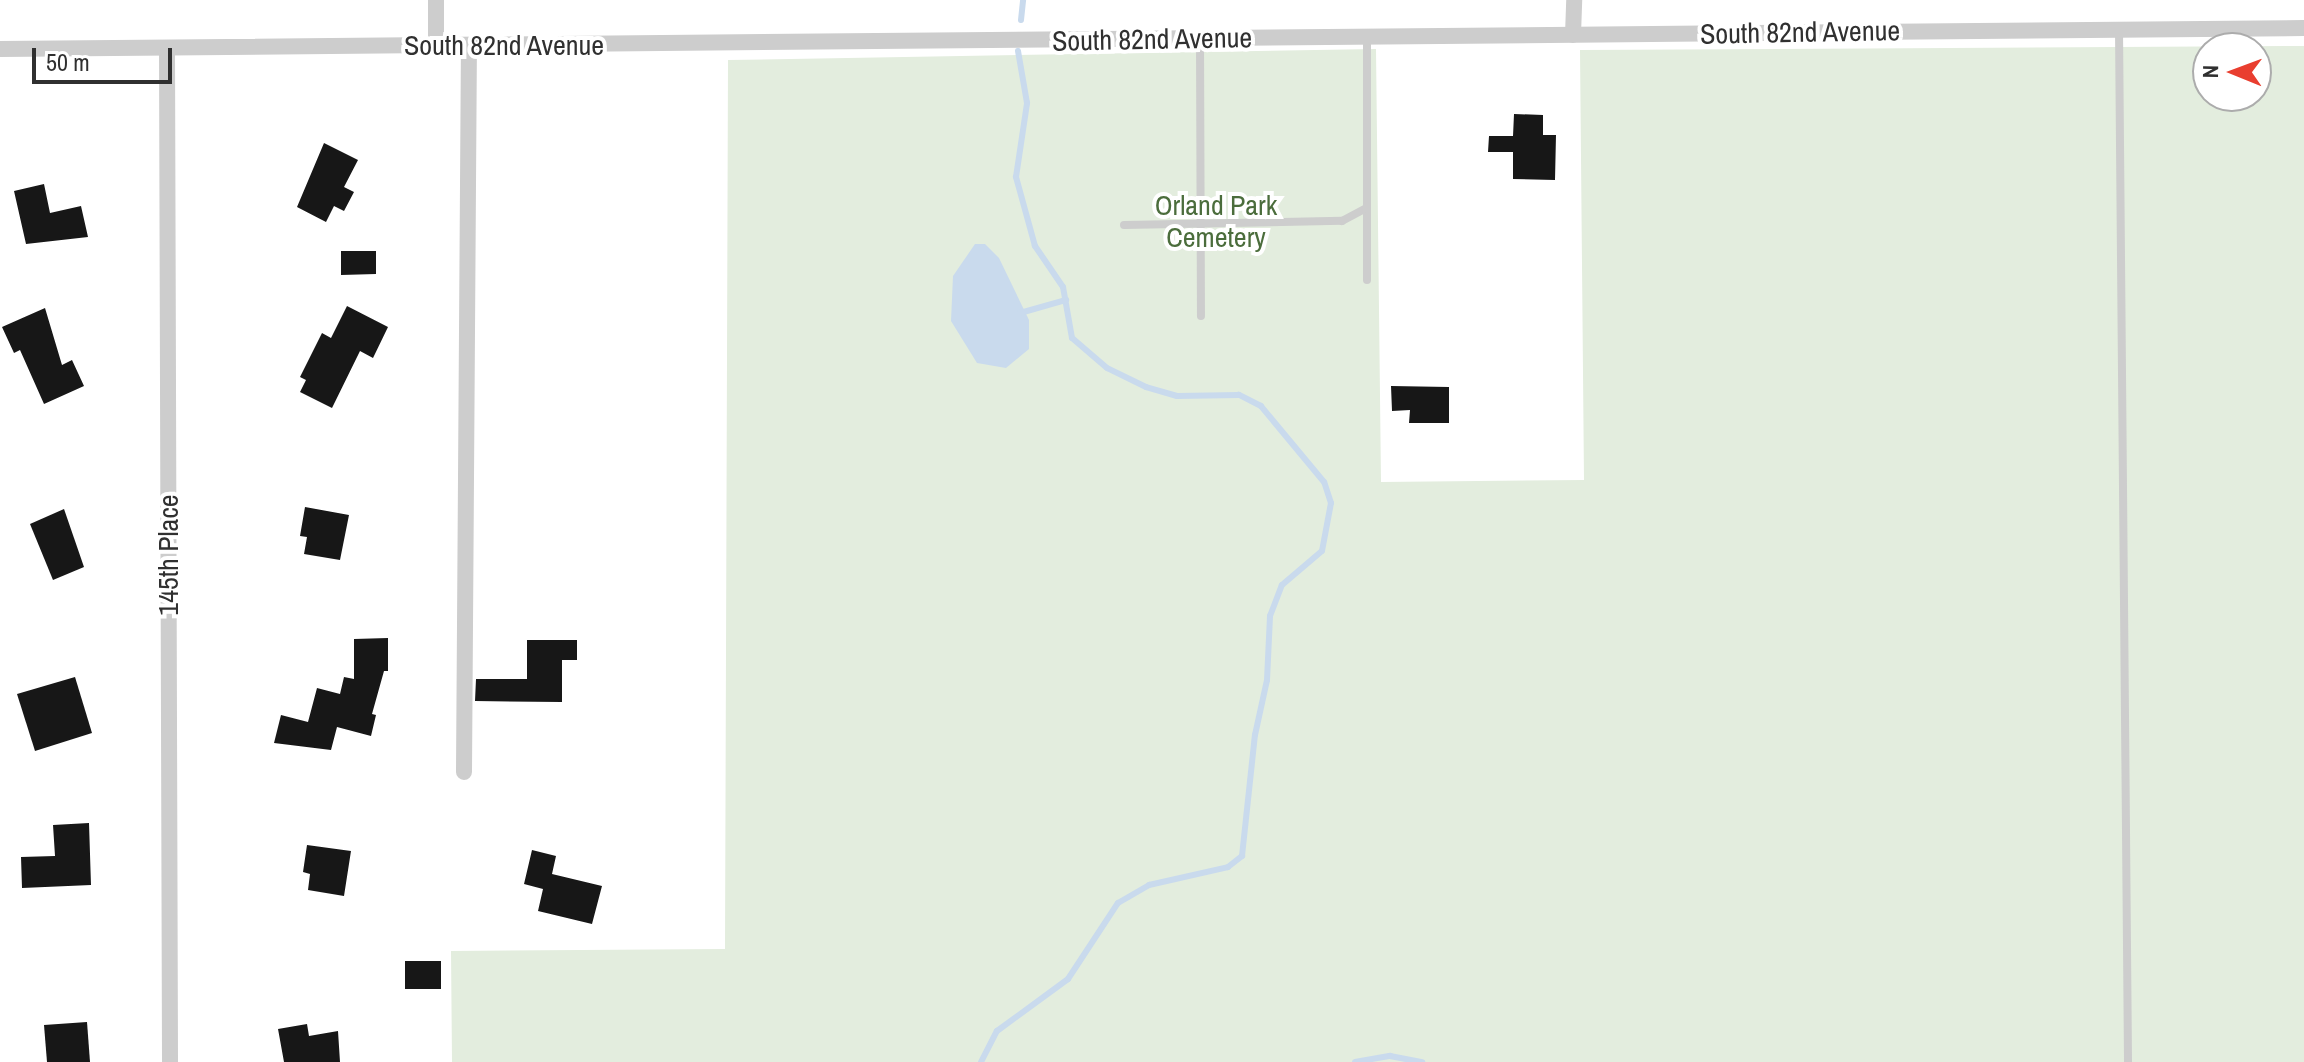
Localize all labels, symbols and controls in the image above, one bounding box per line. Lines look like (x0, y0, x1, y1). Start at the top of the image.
street label: South 82nd Avenue (1699, 13, 1901, 51)
street label: South 82nd Avenue (1051, 20, 1253, 58)
street label: South 82nd Avenue (403, 28, 605, 62)
scale bar (36, 32, 176, 82)
north arrow (2192, 32, 2272, 112)
text: 50 m (46, 46, 90, 78)
text: N (2195, 65, 2225, 78)
park label: Orland Park Cemetery (1155, 188, 1277, 254)
street label: 145th Place (151, 494, 185, 616)

